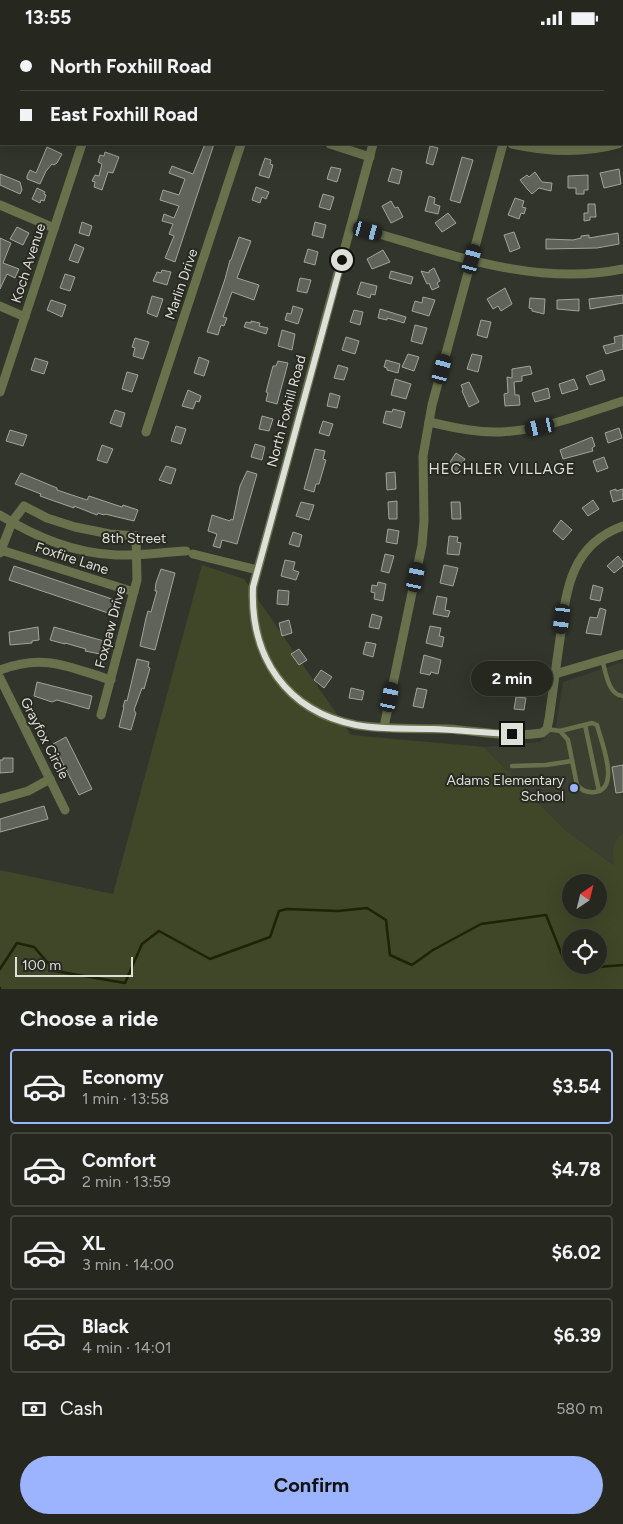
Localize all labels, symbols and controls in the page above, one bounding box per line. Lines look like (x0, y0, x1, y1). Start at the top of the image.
text: 13:55 (25, 6, 71, 29)
text: North Foxhill Road (50, 55, 212, 78)
text: East Foxhill Road (50, 103, 198, 126)
car (351, 220, 384, 242)
street label: Koch Avenue (8, 221, 49, 305)
car (460, 243, 483, 275)
street label: Marlin Drive (161, 246, 202, 322)
route start (331, 249, 353, 271)
street label: North Foxhill Road (263, 353, 310, 469)
car (430, 353, 453, 385)
car (523, 416, 556, 438)
district label: HECHLER VILLAGE (428, 460, 576, 478)
street label: 8th Street (102, 530, 166, 547)
street label: Foxfire Lane (33, 539, 111, 578)
car (405, 561, 426, 593)
street label: Foxpaw Drive (91, 584, 130, 670)
car (552, 603, 571, 635)
callout: 2 min (471, 661, 553, 697)
text: 2 min (492, 669, 532, 688)
car (379, 681, 400, 713)
street label: Grayfox Circle (17, 695, 73, 782)
route end (501, 723, 523, 745)
place label: Adams Elementary School (447, 772, 565, 805)
marker: Adams Elementary School (568, 782, 580, 794)
north arrow (562, 874, 608, 919)
map controls (562, 874, 607, 974)
button: locate (562, 929, 607, 974)
scale bar (15, 954, 132, 977)
text: 100 m (22, 957, 61, 974)
text: Choose a ride (20, 1005, 158, 1032)
icon: car (22, 1064, 67, 1109)
text: Economy (82, 1066, 164, 1089)
text: $3.54 (552, 1075, 601, 1098)
text: 1 min · 13:58 (82, 1089, 169, 1108)
icon: car (22, 1147, 67, 1192)
text: Comfort (82, 1149, 157, 1172)
text: $4.78 (552, 1158, 601, 1181)
text: 2 min · 13:59 (82, 1172, 171, 1191)
icon: car (22, 1230, 67, 1275)
text: XL (82, 1232, 105, 1255)
text: $6.02 (551, 1241, 601, 1264)
text: 3 min · 14:00 (82, 1255, 174, 1274)
icon: car (22, 1313, 67, 1358)
text: Black (82, 1315, 129, 1338)
text: $6.39 (553, 1324, 601, 1347)
text: 4 min · 14:01 (82, 1338, 172, 1357)
icon: cash (20, 1395, 48, 1423)
text: Cash (60, 1397, 103, 1420)
text: 580 m (556, 1399, 603, 1418)
button: Confirm (20, 1456, 603, 1514)

